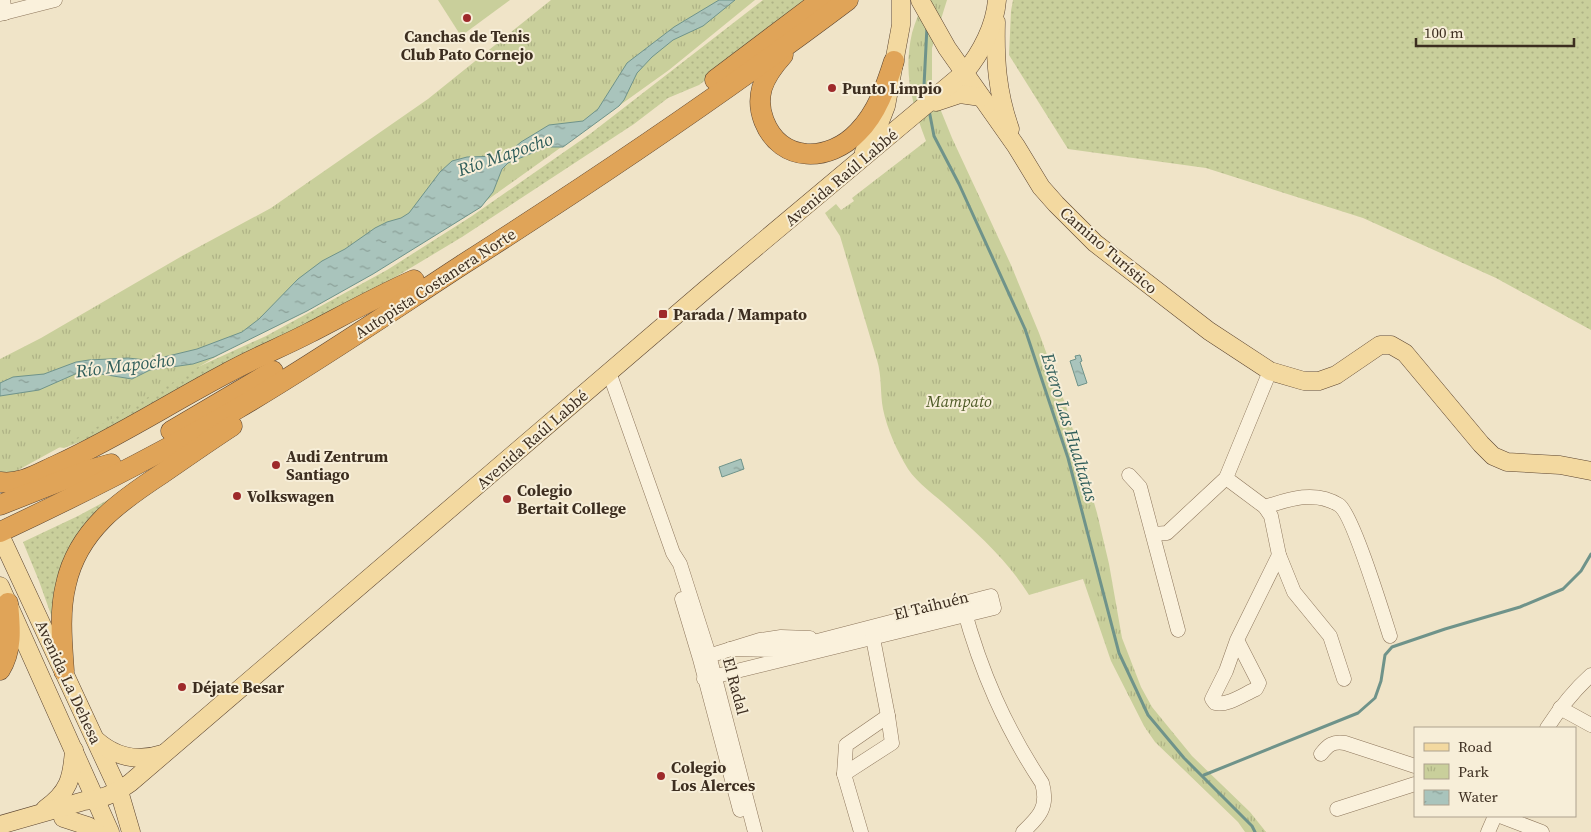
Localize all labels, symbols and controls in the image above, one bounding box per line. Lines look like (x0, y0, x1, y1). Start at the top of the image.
marker: Canchas de Tenis Club Pato Cornejo (461, 12, 473, 24)
scale bar (1416, 15, 1574, 47)
text: 100 m (1424, 22, 1464, 43)
place label: Canchas de Tenis Club Pato Cornejo (401, 25, 533, 65)
place label: Punto Limpio (842, 77, 942, 99)
marker: Punto Limpio (826, 82, 838, 94)
street label: Avenida Raúl Labbé (780, 123, 902, 231)
water label: Río Mapocho (453, 126, 556, 182)
street label: Camino Turístico (1055, 201, 1163, 299)
street label: Autopista Costanera Norte (350, 223, 520, 343)
place label: Parada / Mampato (673, 303, 807, 325)
marker: Parada / Mampato (657, 308, 669, 320)
water label: Río Mapocho (73, 347, 176, 384)
water label: Estero Las Hualtatas (1035, 348, 1105, 505)
street label: Avenida Raúl Labbé (471, 384, 593, 494)
park label: Mampato (925, 390, 992, 412)
place label: Audi Zentrum Santiago (286, 445, 389, 485)
marker: Audi Zentrum Santiago (270, 459, 282, 471)
place label: Colegio Bertait College (517, 479, 626, 519)
place label: Volkswagen (247, 485, 334, 507)
marker: Volkswagen (231, 490, 243, 502)
marker: Colegio Bertait College (501, 493, 513, 505)
street label: El Taihuén (891, 585, 971, 625)
street label: Avenida La Dehesa (31, 616, 108, 748)
street label: El Radal (718, 655, 754, 717)
place label: Déjate Besar (192, 676, 285, 698)
marker: Déjate Besar (176, 681, 188, 693)
legend (1414, 727, 1576, 817)
text: Road (1458, 736, 1492, 757)
place label: Colegio Los Alerces (671, 756, 755, 796)
text: Park (1458, 761, 1490, 782)
marker: Colegio Los Alerces (655, 770, 667, 782)
text: Water (1458, 786, 1499, 807)

